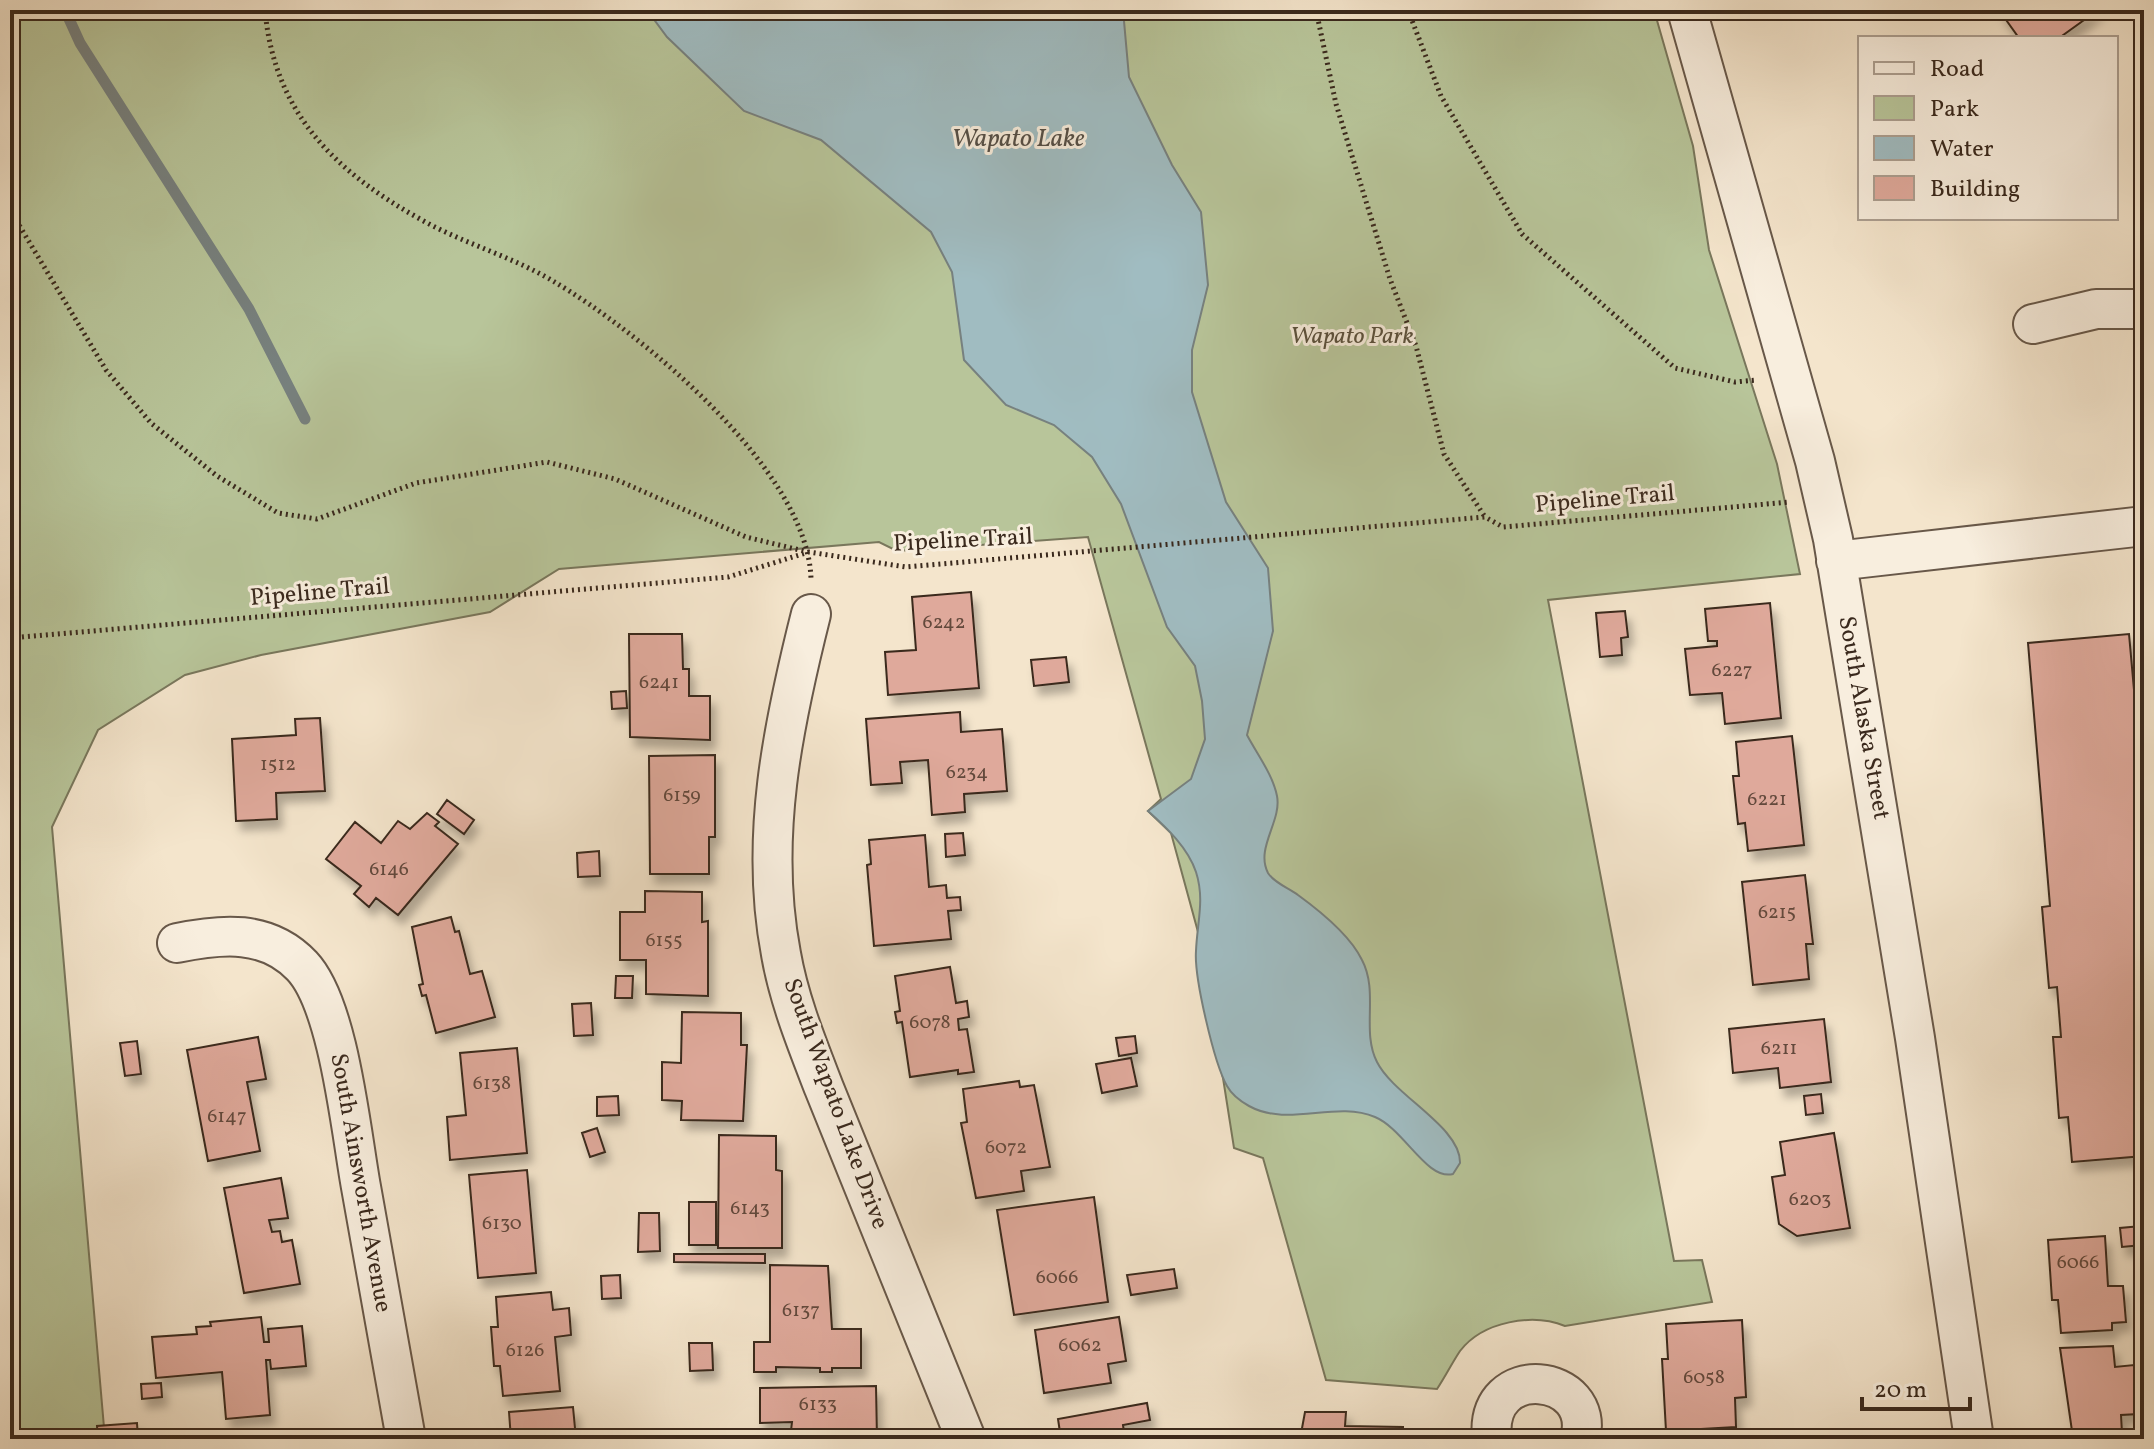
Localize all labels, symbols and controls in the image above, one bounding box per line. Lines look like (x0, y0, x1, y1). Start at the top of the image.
legend (1858, 36, 2118, 220)
text: Road (1930, 53, 1984, 87)
text: Park (1930, 93, 1979, 127)
water label: Wapato Lake (952, 121, 1085, 157)
text: Water (1930, 133, 1994, 167)
text: Building (1930, 173, 2020, 207)
park label: Wapato Park (1290, 320, 1414, 354)
street label: Pipeline Trail (1534, 477, 1676, 523)
street label: Pipeline Trail (892, 520, 1034, 562)
street label: Pipeline Trail (249, 570, 391, 616)
house number: 6242 (923, 609, 965, 637)
street label: South Alaska Street (1828, 614, 1898, 822)
house number: 6227 (1712, 657, 1752, 685)
house number: 6241 (639, 669, 679, 697)
house number: 1512 (260, 751, 296, 779)
house number: 6234 (946, 759, 988, 787)
house number: 6159 (663, 782, 701, 810)
house number: 6221 (1747, 786, 1787, 814)
house number: 6146 (369, 856, 409, 884)
house number: 6215 (1758, 899, 1796, 927)
house number: 6155 (645, 927, 683, 955)
street label: South Wapato Lake Drive (774, 974, 896, 1234)
house number: 6078 (909, 1009, 951, 1037)
house number: 6211 (1761, 1035, 1797, 1063)
street label: South Ainsworth Avenue (320, 1051, 400, 1315)
house number: 6138 (473, 1070, 511, 1098)
house number: 6147 (207, 1103, 247, 1131)
house number: 6072 (985, 1134, 1027, 1162)
house number: 6203 (1789, 1186, 1831, 1214)
house number: 6143 (730, 1195, 770, 1223)
house number: 6130 (482, 1210, 522, 1238)
house number: 6066 (2057, 1249, 2099, 1277)
house number: 6066 (1036, 1264, 1078, 1292)
house number: 6137 (782, 1297, 820, 1325)
house number: 6062 (1058, 1332, 1102, 1360)
house number: 6126 (506, 1337, 544, 1365)
scale bar (1862, 1361, 1970, 1411)
house number: 6058 (1683, 1364, 1725, 1392)
text: 20 m (1874, 1374, 1927, 1408)
house number: 6133 (799, 1391, 837, 1419)

